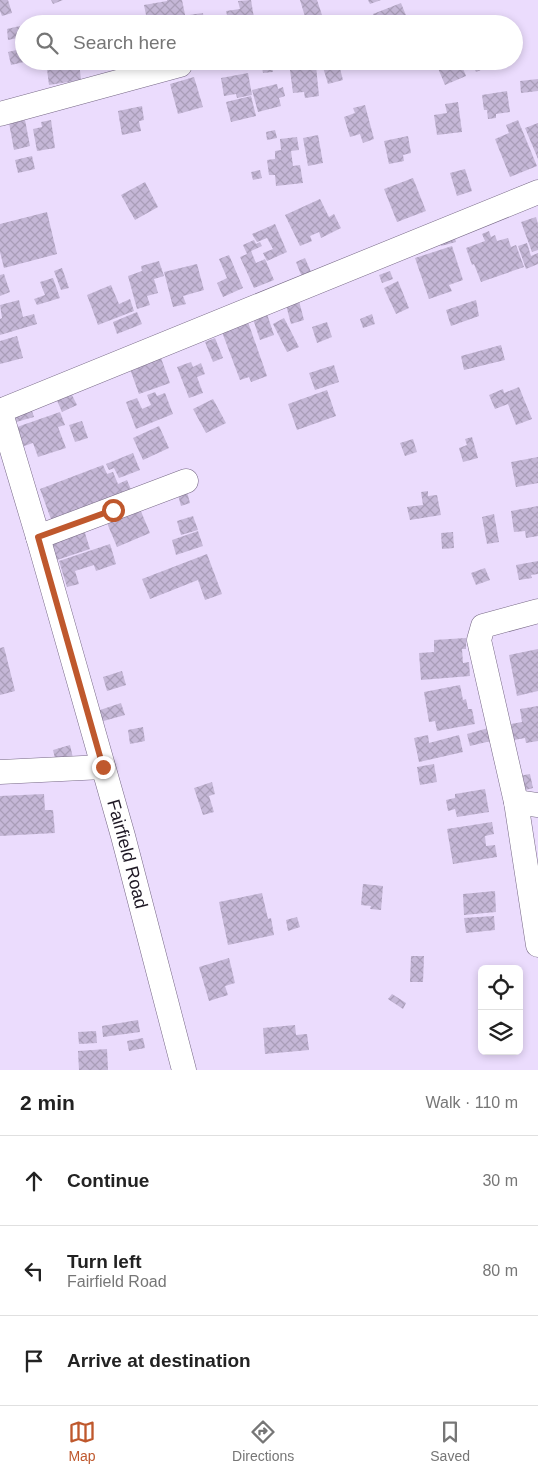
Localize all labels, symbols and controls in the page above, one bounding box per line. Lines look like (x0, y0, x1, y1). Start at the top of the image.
search box (15, 15, 523, 70)
icon: search (33, 29, 61, 57)
text: Search here (73, 32, 177, 53)
route start (102, 499, 125, 522)
route end (92, 756, 115, 779)
street label: Fairfield Road (103, 797, 152, 911)
map controls (478, 965, 523, 1055)
button: locate (478, 965, 523, 1010)
button: layers (478, 1010, 523, 1055)
text: 2 min (20, 1091, 75, 1114)
text: Walk · 110 m (426, 1094, 518, 1111)
icon: ahead (20, 1167, 48, 1195)
text: Continue (67, 1170, 149, 1191)
text: 30 m (482, 1172, 518, 1189)
text: Turn left (67, 1251, 142, 1272)
icon: left (20, 1257, 48, 1285)
text: 80 m (482, 1262, 518, 1279)
text: Fairfield Road (67, 1273, 167, 1290)
icon: arrive (20, 1347, 48, 1375)
text: Arrive at destination (67, 1350, 251, 1371)
tab: Map (68, 1418, 96, 1464)
tab: Directions (232, 1418, 294, 1464)
tab: Saved (430, 1418, 470, 1464)

